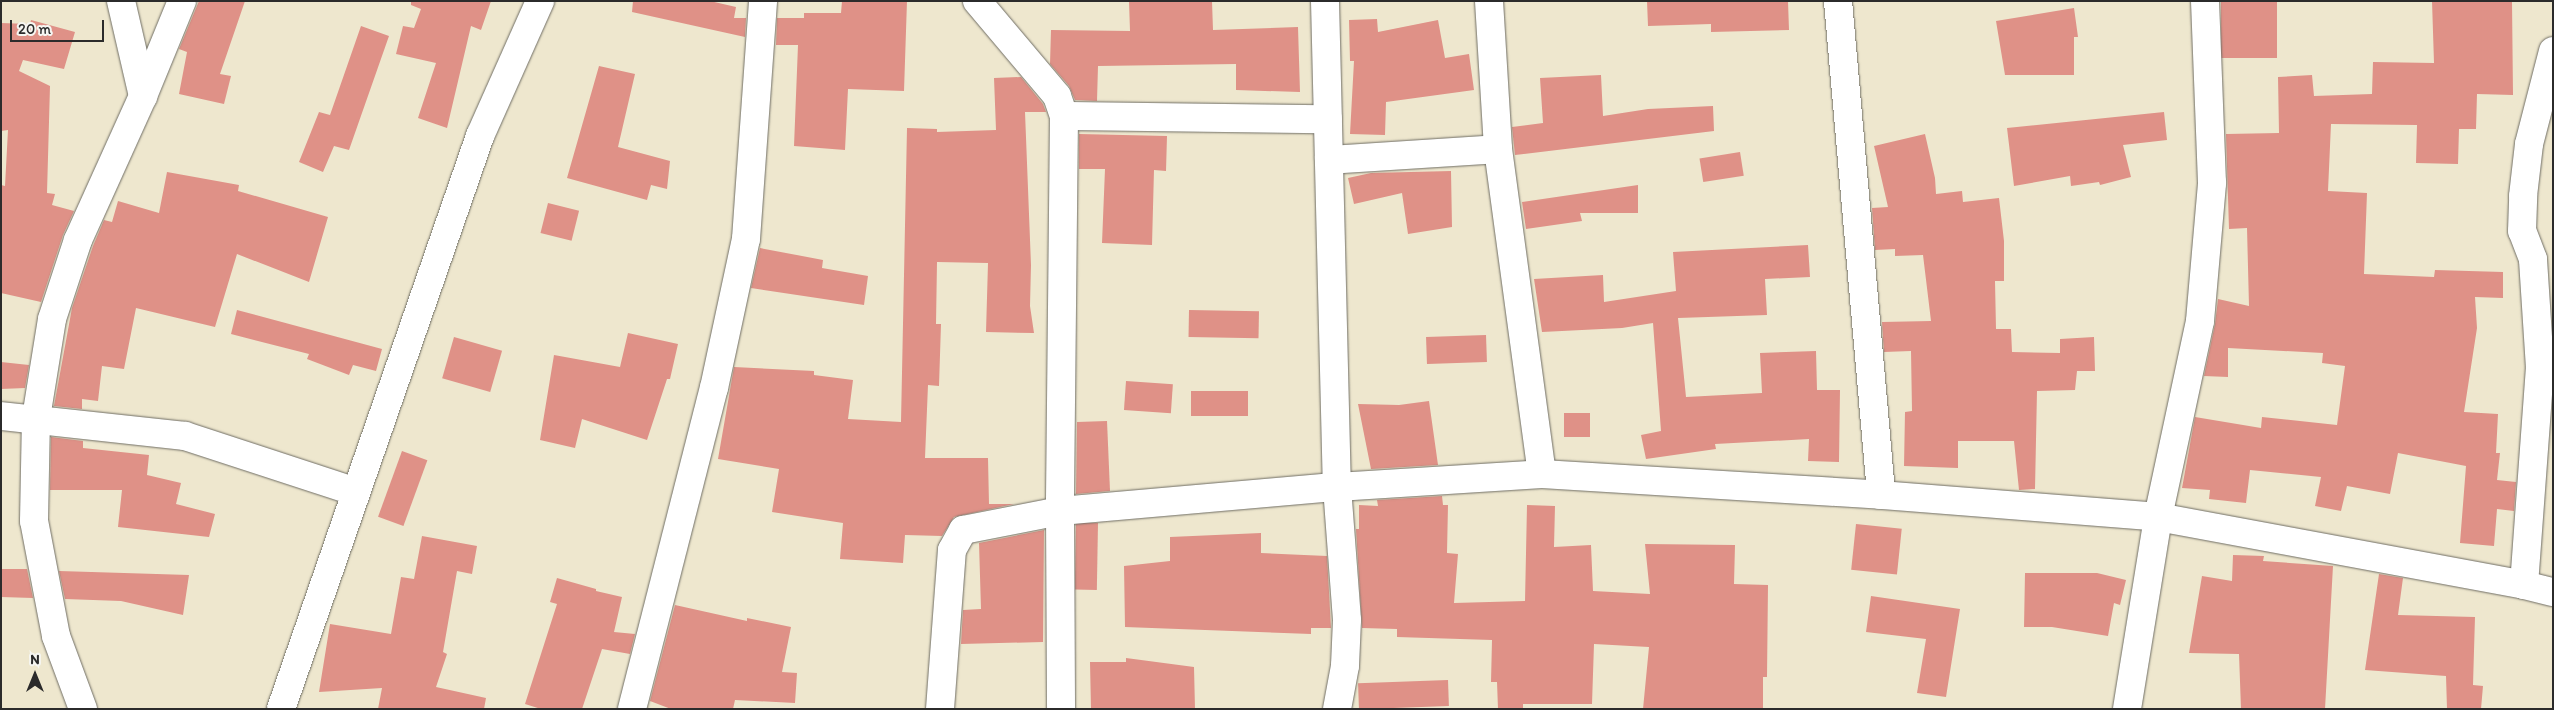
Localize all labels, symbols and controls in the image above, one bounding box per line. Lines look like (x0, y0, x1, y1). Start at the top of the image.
scale bar (12, 10, 106, 42)
text: 20 m (18, 20, 51, 38)
north arrow (10, 650, 60, 700)
text: N (30, 651, 40, 668)

